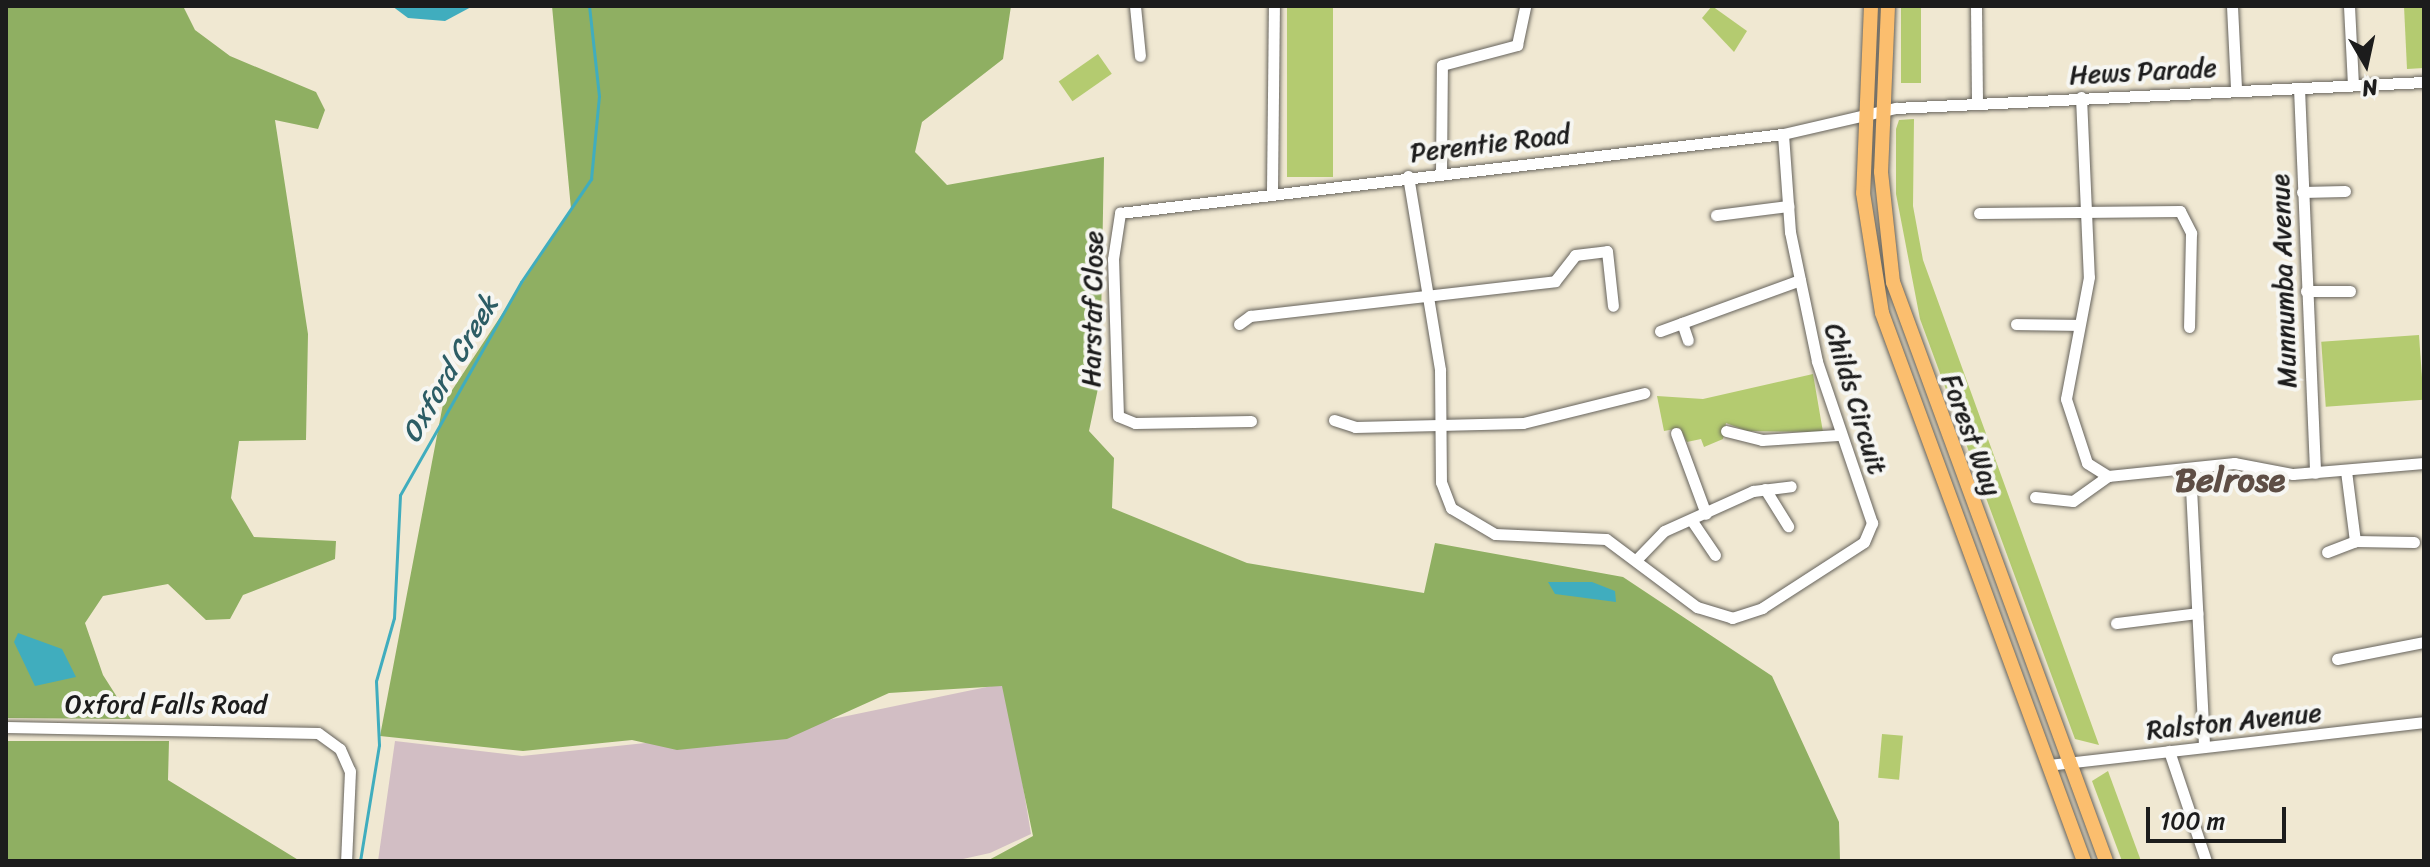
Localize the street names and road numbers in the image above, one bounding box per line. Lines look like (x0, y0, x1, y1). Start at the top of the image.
street label: Hews Parade (2069, 53, 2217, 91)
street label: Perentie Road (1408, 119, 1572, 169)
street label: Munnumba Avenue (2265, 173, 2303, 389)
street label: Harstaf Close (1076, 230, 1110, 388)
street label: Childs Circuit (1817, 320, 1893, 478)
street label: Forest Way (1935, 370, 2007, 500)
street label: Oxford Falls Road (66, 689, 266, 721)
street label: Ralston Avenue (2145, 697, 2323, 747)

